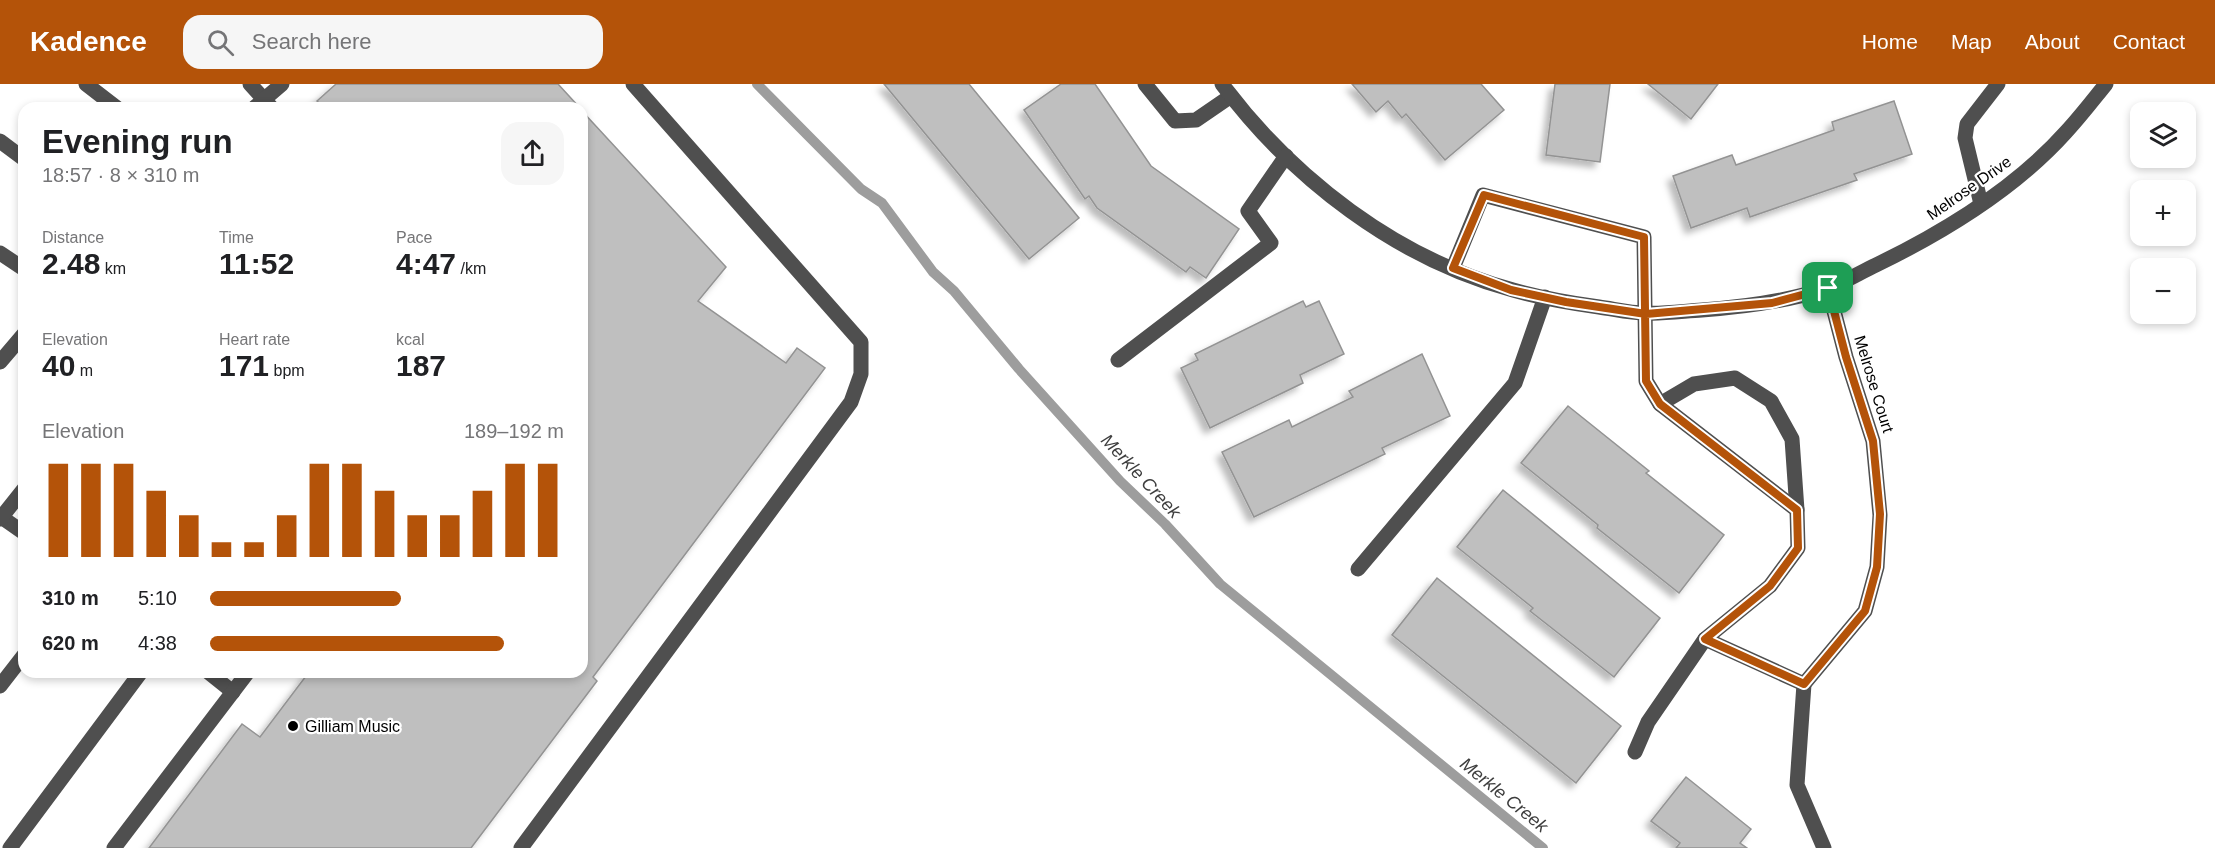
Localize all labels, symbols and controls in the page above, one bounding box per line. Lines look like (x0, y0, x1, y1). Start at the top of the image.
search box (183, 15, 603, 69)
text: Kadence (30, 26, 147, 57)
icon: search (204, 26, 237, 59)
text: Search here (252, 29, 372, 54)
text: Home (1862, 30, 1918, 53)
text: Map (1951, 30, 1992, 53)
text: About (2025, 30, 2080, 53)
text: Contact (2113, 30, 2185, 53)
map controls (2130, 102, 2196, 324)
button: layers (2130, 102, 2196, 168)
button: share (501, 122, 564, 185)
text: Evening run (42, 123, 233, 160)
street label: Melrose Drive (1924, 153, 2014, 223)
text: 18:57 · 8 × 310 m (42, 164, 199, 186)
button: + (2130, 180, 2196, 246)
text: Distance (42, 229, 104, 246)
text: Time (219, 229, 254, 246)
text: Pace (396, 229, 432, 246)
text: 2.48 (42, 247, 100, 280)
text: 11:52 (219, 247, 294, 280)
text: 4:47 (396, 247, 456, 280)
button: − (2130, 258, 2196, 324)
text: km (100, 260, 126, 277)
text: /km (456, 260, 486, 277)
pin (1802, 262, 1853, 313)
icon: arrive (1811, 271, 1844, 304)
text: Elevation (42, 331, 108, 348)
text: Heart rate (219, 331, 290, 348)
text: kcal (396, 331, 424, 348)
street label: Melrose Court (1851, 333, 1897, 435)
text: 40 (42, 349, 75, 382)
text: 171 (219, 349, 269, 382)
text: 187 (396, 349, 446, 382)
text: m (75, 362, 93, 379)
text: bpm (269, 362, 305, 379)
text: Elevation (42, 420, 124, 442)
text: 189–192 m (464, 420, 564, 442)
water label: Merkle Creek (1097, 430, 1185, 523)
text: 310 m (42, 587, 99, 609)
text: 5:10 (138, 587, 177, 609)
text: 620 m (42, 632, 99, 654)
text: 4:38 (138, 632, 177, 654)
place label: Gilliam Music (305, 718, 400, 735)
marker: Gilliam Music (286, 719, 300, 733)
water label: Merkle Creek (1456, 754, 1553, 837)

